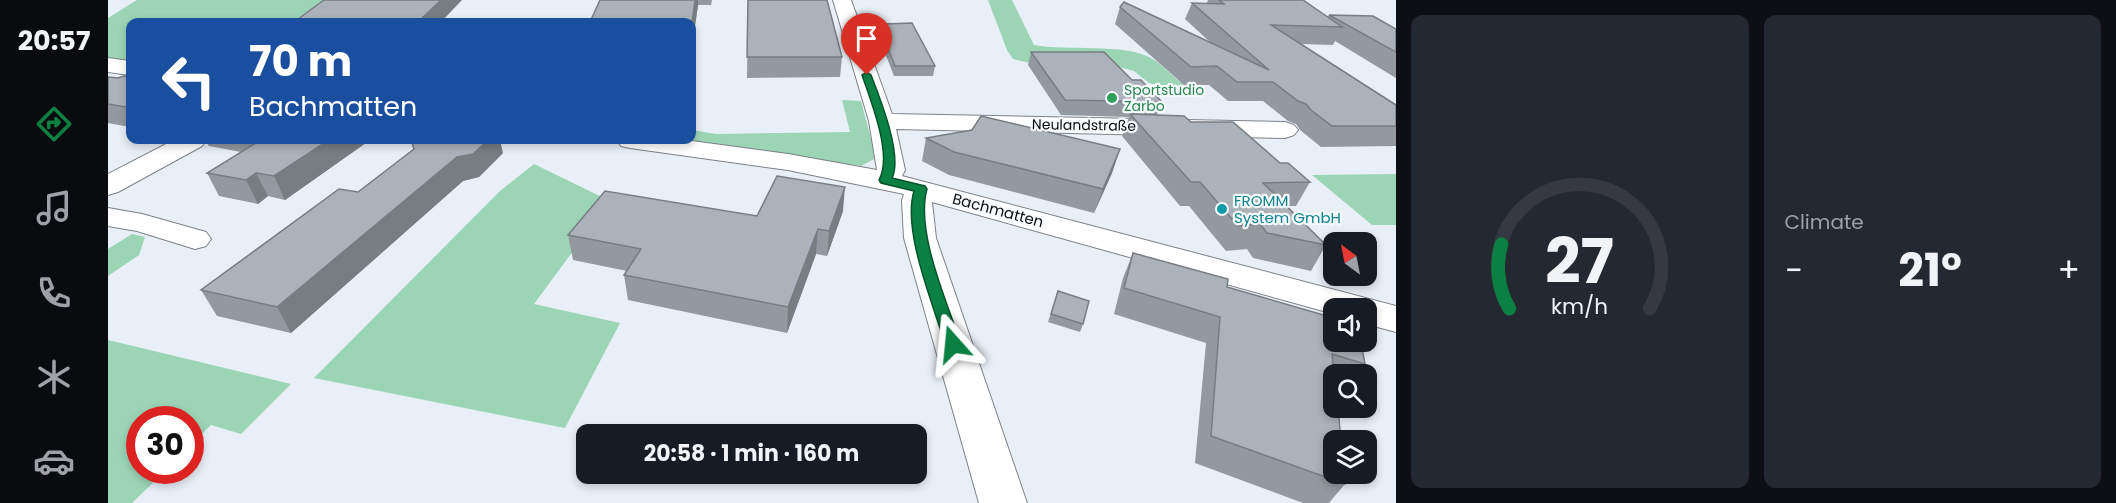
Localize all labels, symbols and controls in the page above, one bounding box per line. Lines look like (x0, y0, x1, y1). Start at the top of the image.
pin (841, 13, 892, 75)
text: 20:57 (18, 22, 90, 59)
icon: arrive (850, 22, 883, 55)
text: 70 m (249, 32, 352, 91)
icon: left (150, 42, 228, 120)
place label: Sportstudio Zarbo (1124, 80, 1204, 116)
text: Bachmatten (249, 88, 417, 125)
marker: Sportstudio Zarbo (1105, 91, 1119, 105)
icon: directions (33, 103, 75, 145)
street label: Neulandstraße (1032, 114, 1137, 136)
icon: music (33, 187, 75, 229)
street label: Bachmatten (950, 188, 1046, 232)
place label: FROMM System GmbH (1234, 190, 1341, 228)
marker: FROMM System GmbH (1215, 202, 1229, 216)
text: Climate (1785, 208, 1864, 236)
text: 27 (1545, 217, 1614, 305)
north arrow (1323, 232, 1377, 286)
map controls (1323, 232, 1377, 484)
text: 21° (1898, 239, 1962, 302)
text: − (1785, 247, 1803, 294)
text: + (2057, 247, 2080, 294)
icon: phone (33, 272, 75, 314)
text: km/h (1551, 291, 1608, 322)
button: sound (1323, 298, 1377, 352)
position arrow (921, 312, 985, 376)
icon: climate (33, 356, 75, 398)
button: search (1323, 364, 1377, 418)
speed limit sign: 30 (126, 406, 204, 484)
button: layers (1323, 430, 1377, 484)
text: 20:58 · 1 min · 160 m (644, 438, 859, 469)
icon: car (33, 440, 75, 482)

